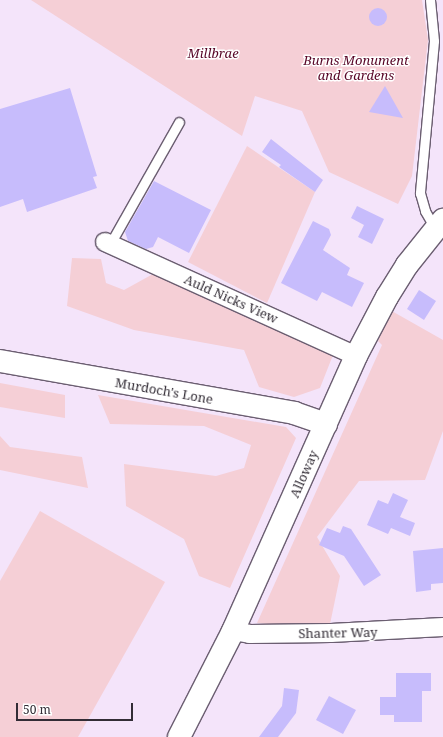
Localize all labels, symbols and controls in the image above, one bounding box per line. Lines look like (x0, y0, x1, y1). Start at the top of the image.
park label: Millbrae (187, 45, 239, 61)
park label: Burns Monument and Gardens (303, 53, 409, 84)
street label: Auld Nicks View (182, 271, 280, 327)
street label: Murdoch's Lone (114, 375, 214, 407)
street label: Alloway (287, 448, 321, 500)
street label: Shanter Way (298, 625, 378, 641)
scale bar (18, 695, 135, 721)
text: 50 m (23, 701, 51, 718)

